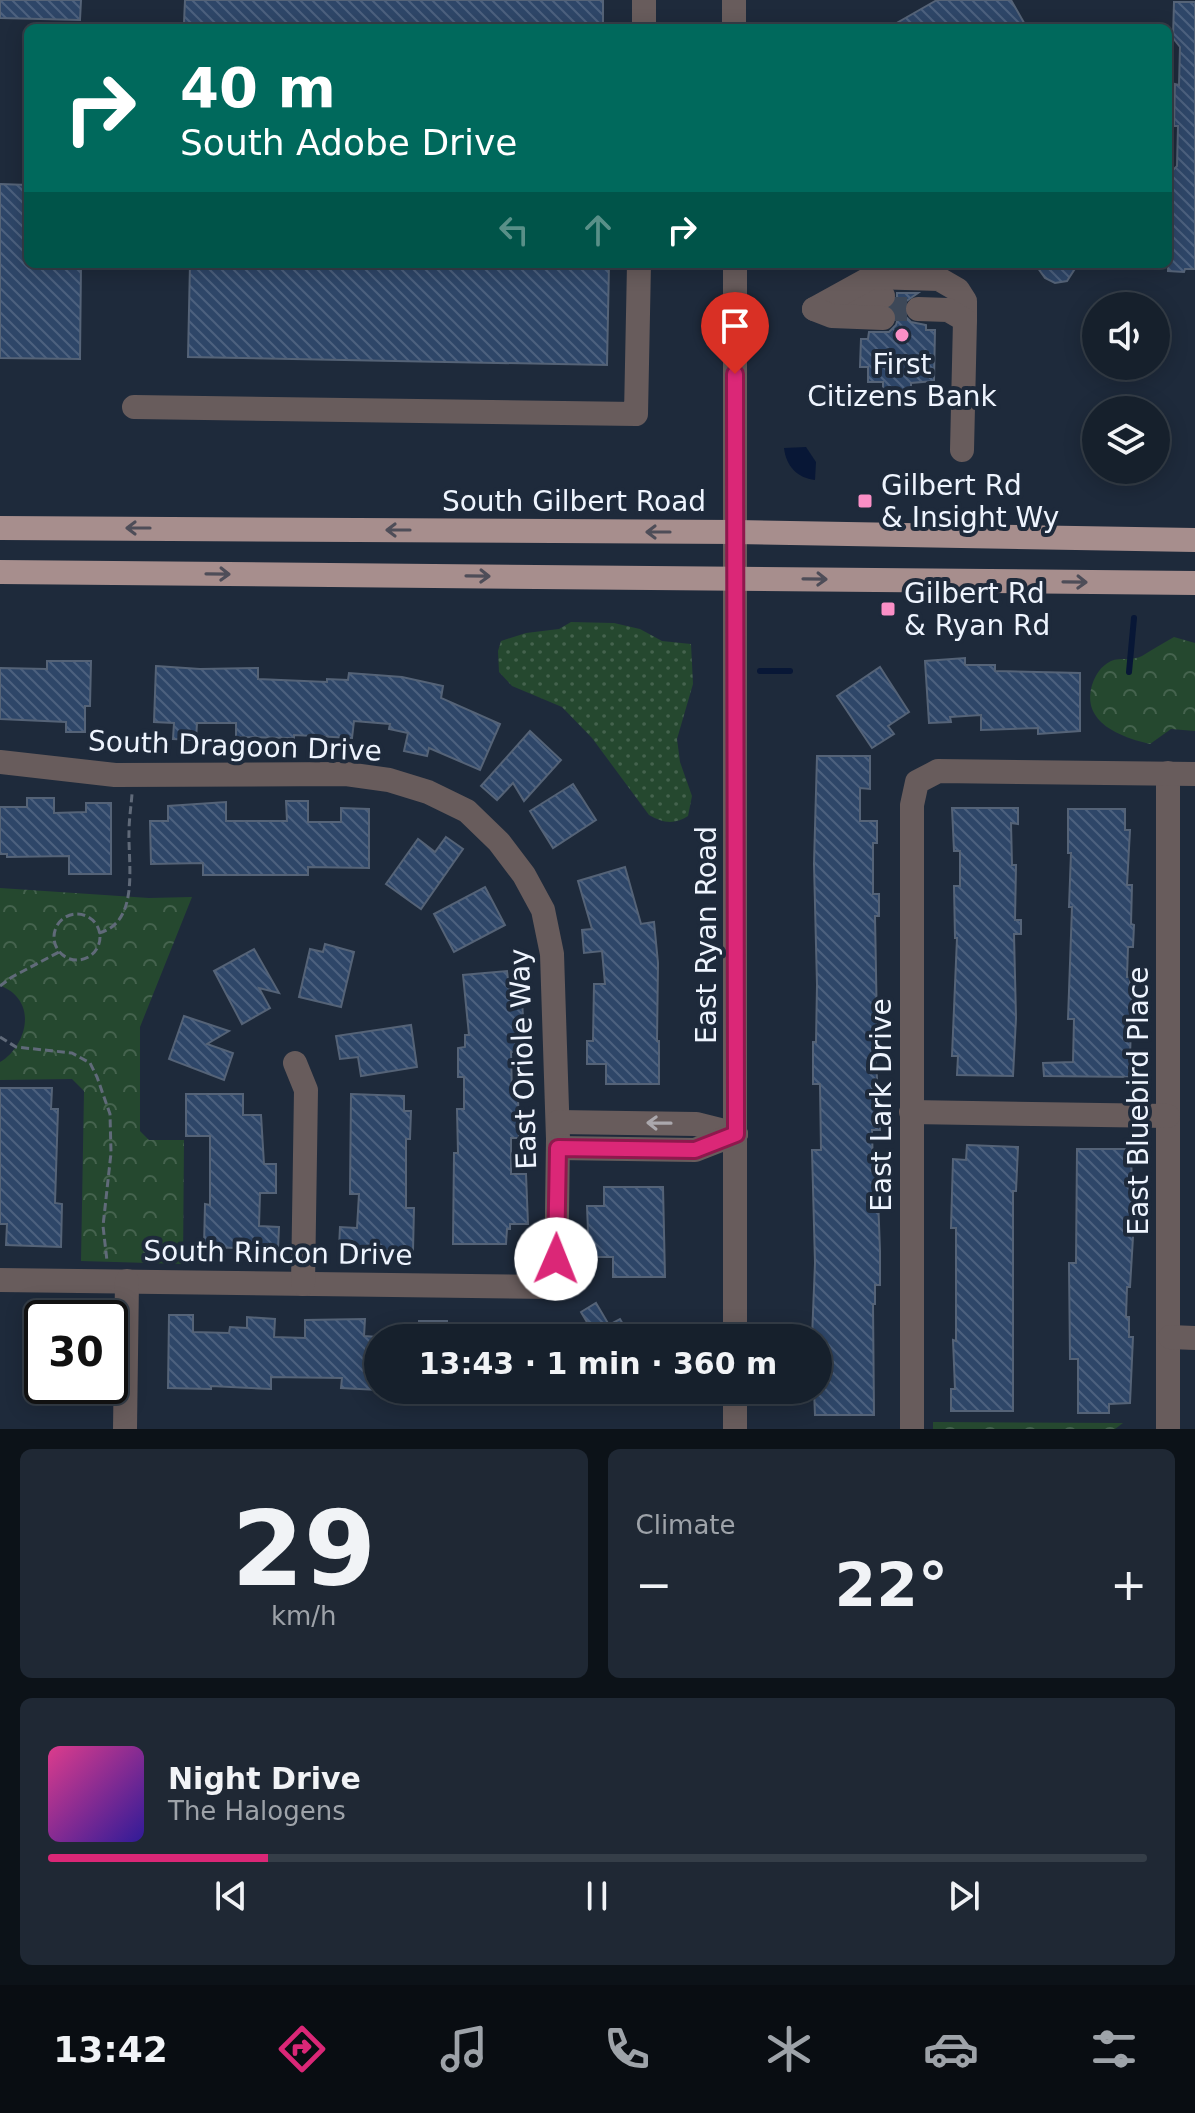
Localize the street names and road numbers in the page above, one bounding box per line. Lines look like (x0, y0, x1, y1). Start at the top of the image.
street label: South Gilbert Road (442, 485, 706, 518)
street label: South Dragoon Drive (88, 724, 382, 768)
street label: East Ryan Road (690, 826, 723, 1044)
street label: East Oriole Way (503, 948, 543, 1170)
street label: East Bluebird Place (1122, 967, 1155, 1235)
street label: East Lark Drive (865, 998, 898, 1212)
street label: South Rincon Drive (143, 1234, 413, 1272)

